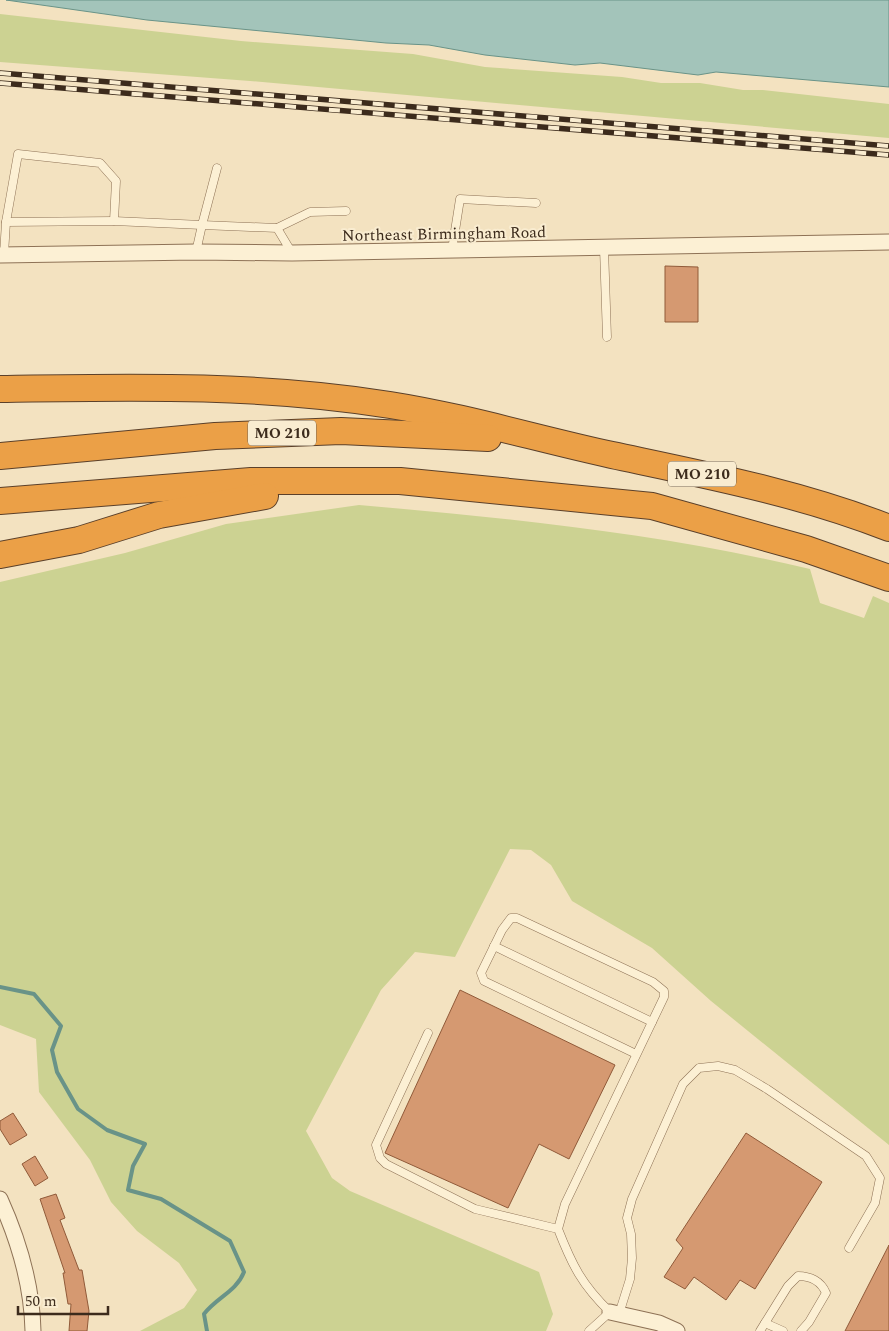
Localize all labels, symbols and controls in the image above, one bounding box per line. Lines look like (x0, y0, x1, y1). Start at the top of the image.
street label: Northeast Birmingham Road (342, 220, 546, 248)
road number: MO 210 (248, 420, 316, 446)
road number: MO 210 (668, 462, 736, 486)
scale bar (18, 1284, 108, 1316)
text: 50 m (25, 1290, 57, 1313)

